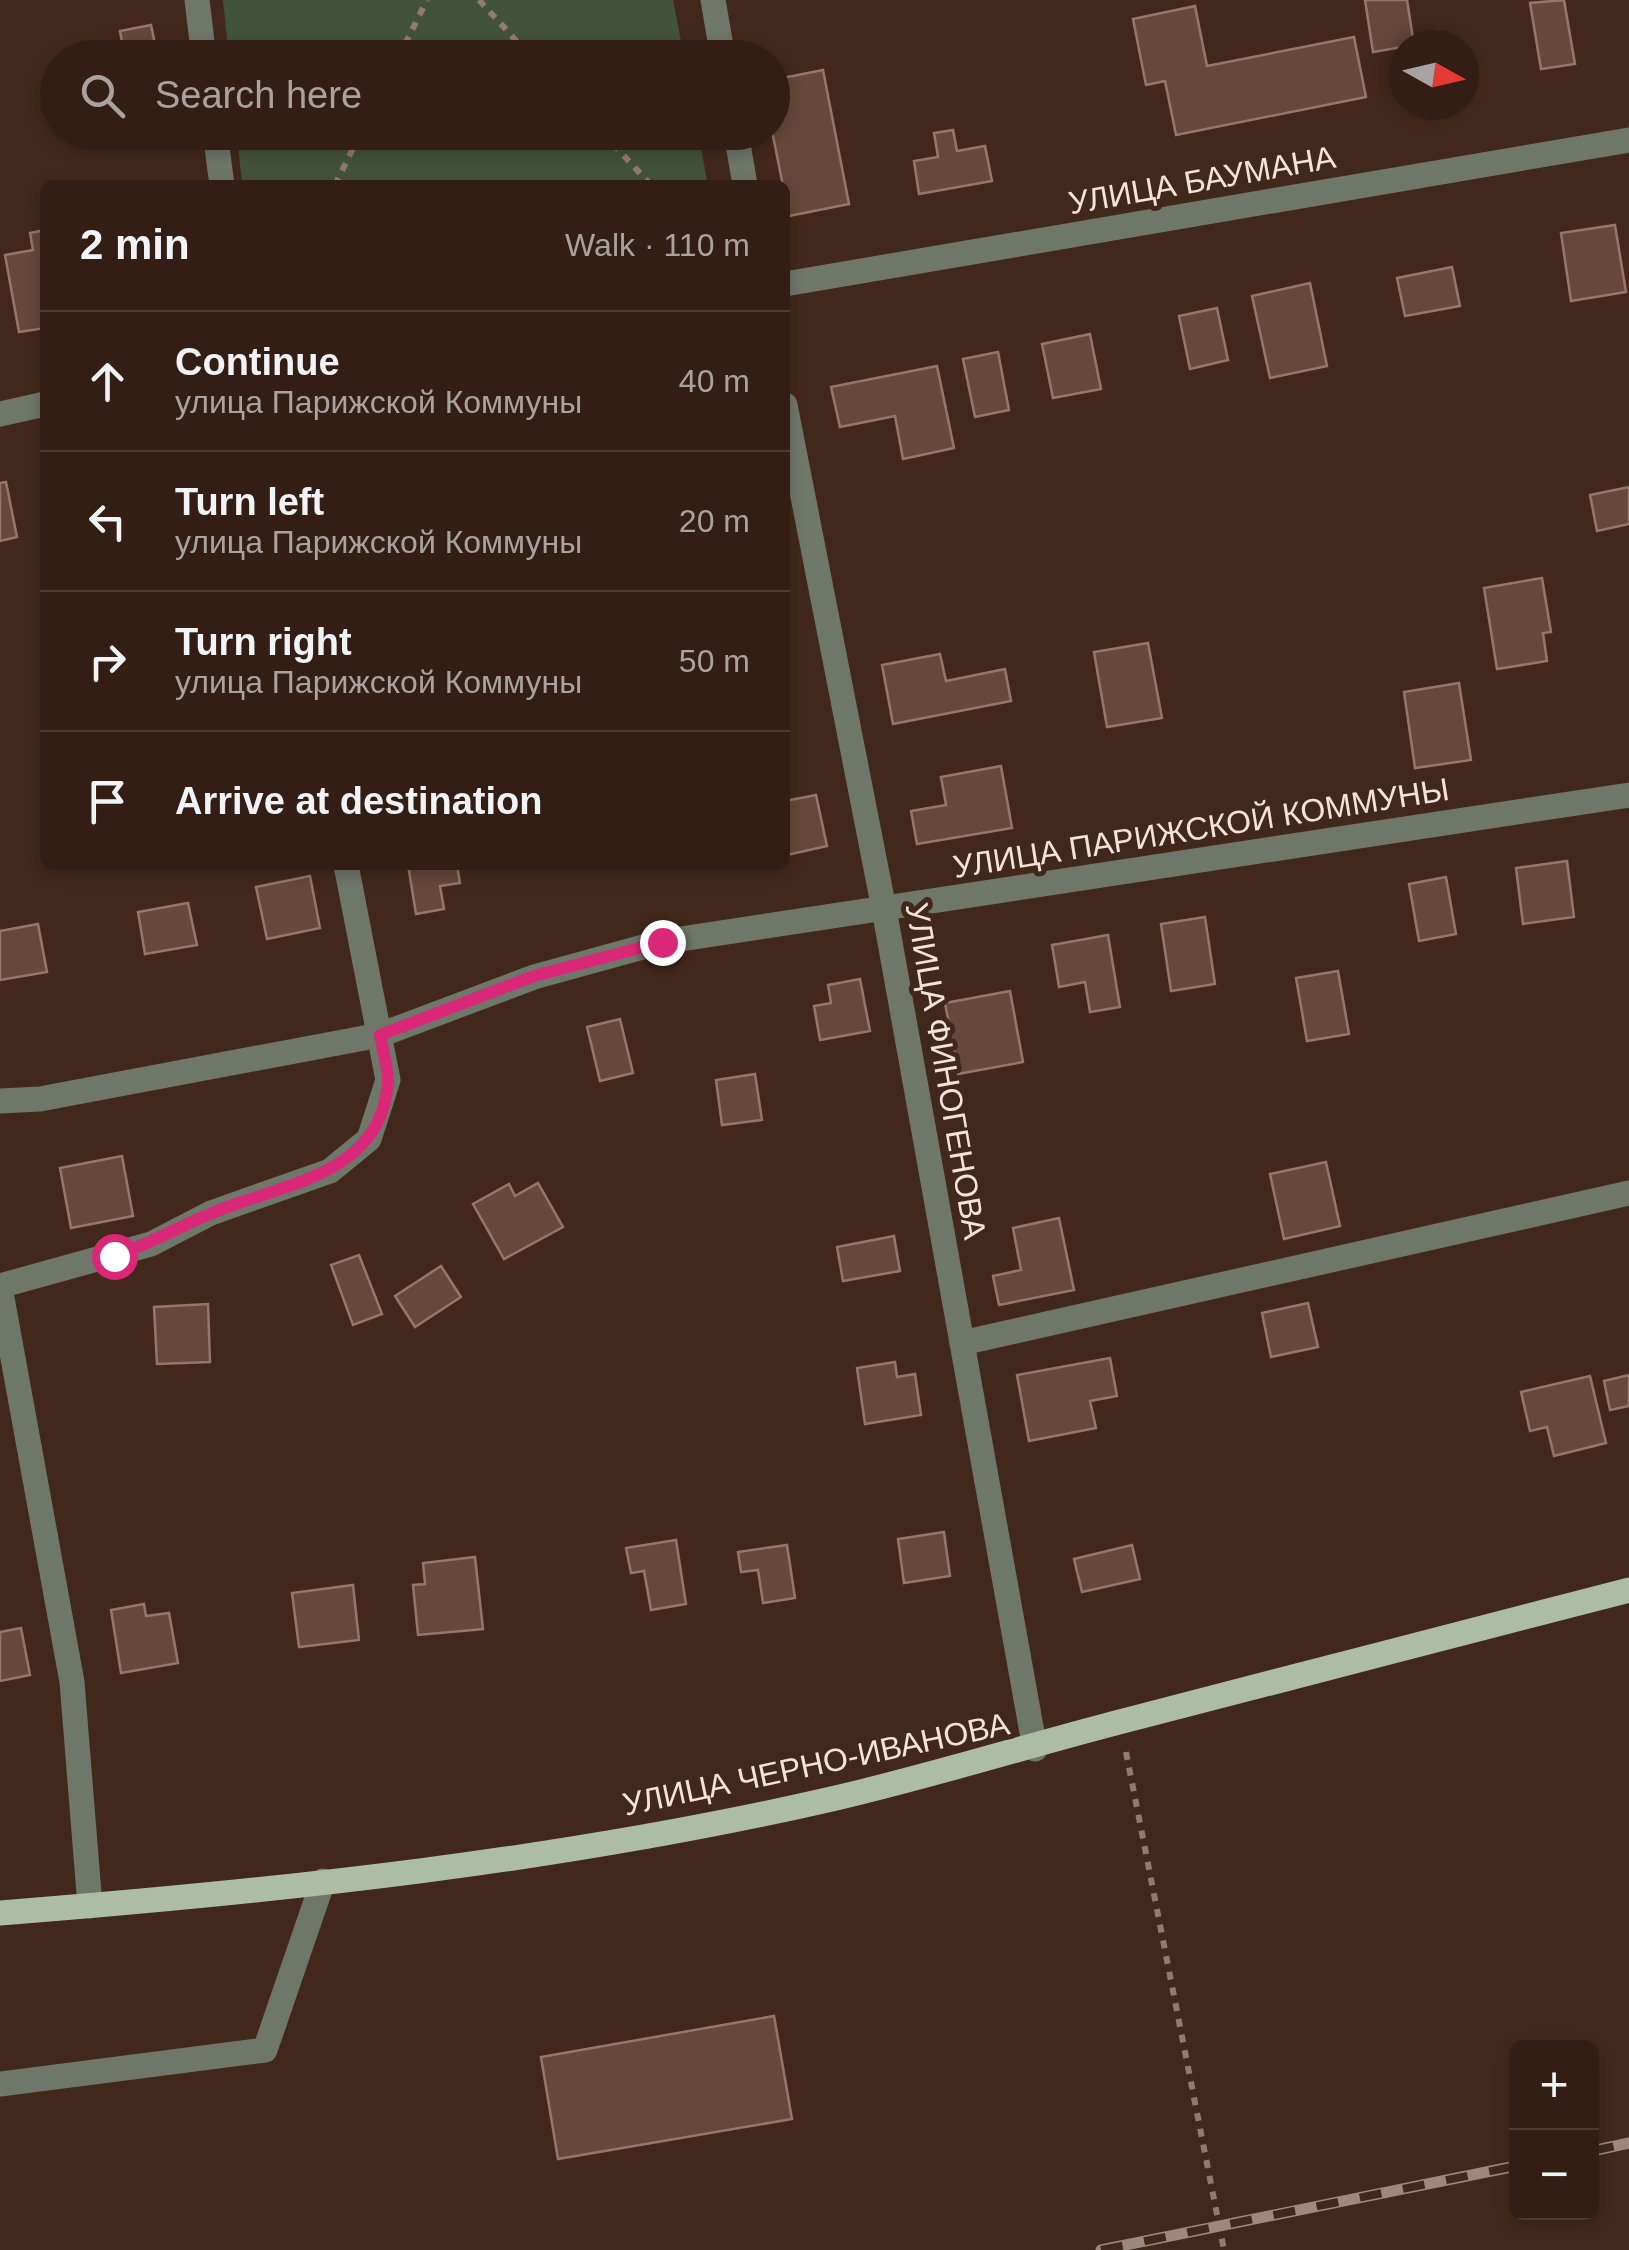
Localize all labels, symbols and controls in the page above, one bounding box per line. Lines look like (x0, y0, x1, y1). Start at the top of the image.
north arrow (1389, 30, 1479, 120)
search box (40, 40, 790, 150)
icon: search (75, 68, 130, 123)
text: Search here (155, 74, 362, 116)
street label: УЛИЦА БАУМАНА (1066, 139, 1339, 221)
text: 2 min (80, 221, 190, 268)
text: Walk · 110 m (565, 227, 750, 263)
text: Continue (175, 341, 340, 383)
icon: ahead (80, 354, 135, 409)
text: 40 m (679, 363, 750, 399)
text: улица Парижской Коммуны (175, 384, 582, 420)
text: Turn left (175, 481, 324, 523)
icon: left (80, 494, 135, 549)
text: 20 m (679, 503, 750, 539)
text: улица Парижской Коммуны (175, 524, 582, 560)
text: Turn right (175, 621, 352, 663)
icon: right (80, 634, 135, 689)
text: 50 m (679, 643, 750, 679)
text: улица Парижской Коммуны (175, 664, 582, 700)
street label: УЛИЦА ПАРИЖСКОЙ КОММУНЫ (951, 771, 1451, 885)
icon: arrive (80, 774, 135, 829)
text: Arrive at destination (175, 780, 542, 822)
street label: УЛИЦА ФИНОГЕНОВА (899, 900, 993, 1243)
route end (640, 920, 686, 966)
route start (92, 1234, 138, 1280)
street label: УЛИЦА ЧЕРНО-ИВАНОВА (620, 1705, 1013, 1823)
map controls (1509, 2040, 1599, 2220)
button: + (1509, 2040, 1599, 2130)
button: − (1509, 2130, 1599, 2220)

